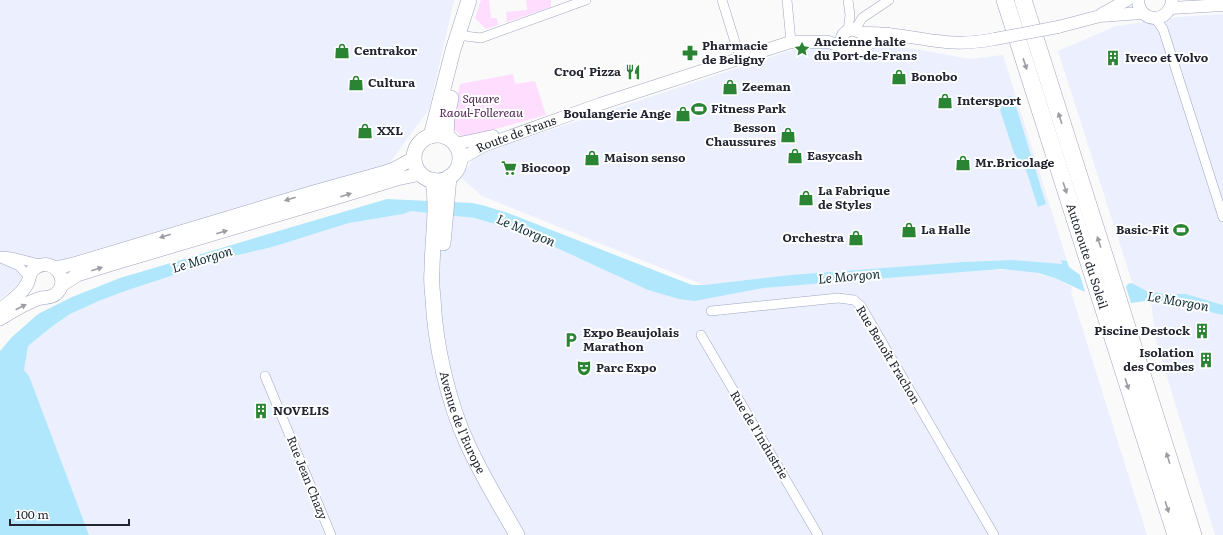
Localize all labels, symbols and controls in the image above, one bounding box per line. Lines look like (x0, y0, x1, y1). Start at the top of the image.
place label: Ancienne halte du Port-de-Frans (814, 32, 917, 64)
place label: Pharmacie de Beligny (702, 36, 768, 68)
place icon: Ancienne halte du Port-de-Frans (793, 40, 811, 58)
place label: Centrakor (354, 41, 418, 59)
shop icon: Centrakor (333, 42, 351, 60)
pharmacy icon: Pharmacie de Beligny (681, 44, 699, 62)
place label: Iveco et Volvo (1125, 48, 1209, 66)
building icon: Iveco et Volvo (1104, 49, 1122, 67)
one-way arrow (1022, 58, 1028, 70)
place label: Croq' Pizza (554, 62, 621, 80)
restaurant icon: Croq' Pizza (624, 63, 642, 81)
place label: Bonobo (911, 67, 958, 85)
shop icon: Bonobo (890, 68, 908, 86)
place label: Cultura (368, 73, 415, 91)
shop icon: Cultura (347, 74, 365, 92)
place label: Zeeman (742, 77, 791, 95)
shop icon: Zeeman (721, 78, 739, 96)
park label: Square Raoul-Follereau (439, 89, 524, 121)
place label: Intersport (957, 91, 1022, 109)
shop icon: Intersport (936, 92, 954, 110)
place label: Fitness Park (711, 99, 787, 117)
sports icon: Fitness Park (690, 100, 708, 118)
place label: Boulangerie Ange (563, 104, 671, 122)
shop icon: Boulangerie Ange (674, 105, 692, 123)
street label: Route de Frans (472, 110, 559, 156)
one-way arrow (1057, 112, 1063, 124)
place label: Besson Chaussures (705, 118, 777, 150)
place label: XXL (377, 121, 403, 139)
shop icon: XXL (356, 122, 374, 140)
shop icon: Besson Chaussures (779, 126, 797, 144)
place label: Easycash (807, 146, 862, 164)
shop icon: Easycash (786, 147, 804, 165)
place label: Maison senso (604, 148, 686, 166)
shop icon: Maison senso (583, 149, 601, 167)
place label: Mr.Bricolage (975, 153, 1055, 171)
shop icon: Mr.Bricolage (954, 154, 972, 172)
place label: Biocoop (521, 158, 570, 176)
supermarket icon: Biocoop (500, 159, 518, 177)
place label: La Fabrique de Styles (818, 181, 890, 213)
one-way arrow (1062, 182, 1068, 194)
shop icon: La Fabrique de Styles (797, 189, 815, 207)
one-way arrow (341, 192, 353, 198)
one-way arrow (283, 196, 295, 202)
street label: Autoroute du Soleil (1063, 201, 1113, 311)
water label: Le Morgon (494, 209, 559, 251)
place label: La Halle (921, 220, 971, 238)
place label: Basic-Fit (1116, 220, 1170, 238)
shop icon: La Halle (900, 221, 918, 239)
sports icon: Basic-Fit (1172, 221, 1190, 239)
place label: Orchestra (783, 228, 844, 246)
one-way arrow (216, 229, 228, 235)
shop icon: Orchestra (847, 229, 865, 247)
one-way arrow (159, 233, 171, 239)
one-way arrow (1096, 236, 1102, 248)
water label: Le Morgon (169, 240, 235, 277)
water label: Le Morgon (817, 263, 881, 288)
one-way arrow (91, 266, 103, 272)
water label: Le Morgon (1146, 286, 1211, 315)
street label: Rue Benoît Frachon (852, 302, 925, 407)
one-way arrow (15, 304, 27, 311)
place label: Piscine Destock (1094, 321, 1191, 339)
building icon: Piscine Destock (1193, 322, 1211, 340)
place label: Expo Beaujolais Marathon (583, 323, 679, 355)
parking icon: Expo Beaujolais Marathon (562, 331, 580, 349)
place label: Isolation des Combes (1123, 343, 1195, 375)
building icon: Isolation des Combes (1197, 351, 1215, 369)
place label: Parc Expo (596, 358, 657, 376)
theatre icon: Parc Expo (575, 359, 593, 377)
street label: Avenue de l'Europe (436, 369, 491, 477)
one-way arrow (1125, 378, 1131, 390)
street label: Rue de l'Industrie (726, 387, 793, 482)
place label: NOVELIS (273, 401, 329, 419)
building icon: NOVELIS (252, 402, 270, 420)
street label: Rue Jean Chazy (283, 433, 333, 522)
one-way arrow (1165, 451, 1171, 463)
scale bar (10, 501, 129, 527)
one-way arrow (1164, 502, 1170, 514)
text: 100 m (16, 505, 49, 523)

